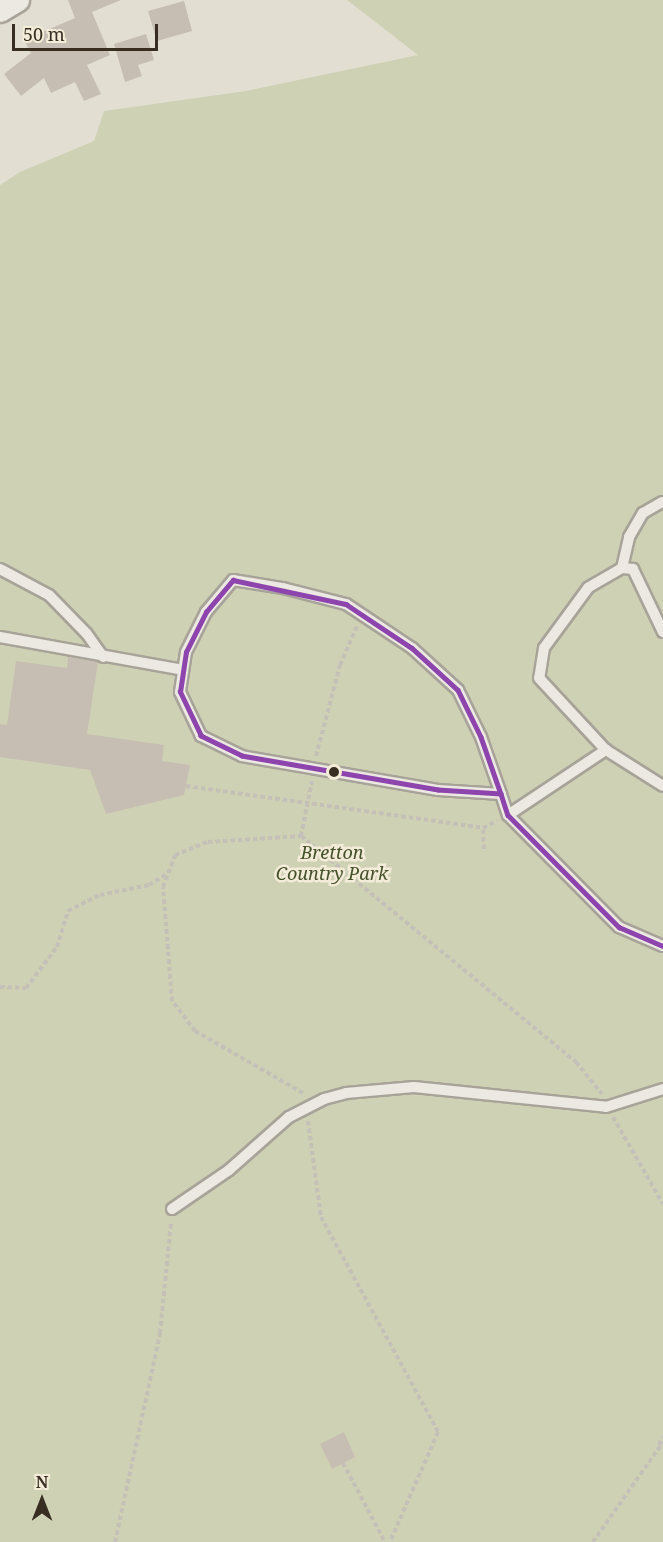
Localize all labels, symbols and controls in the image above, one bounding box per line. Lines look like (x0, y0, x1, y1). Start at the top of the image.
scale bar (15, 12, 160, 50)
text: 50 m (23, 22, 65, 46)
unlabelled marker (328, 766, 340, 778)
park label: Bretton Country Park (276, 842, 388, 884)
north arrow (12, 1470, 72, 1530)
text: N (36, 1471, 48, 1493)

